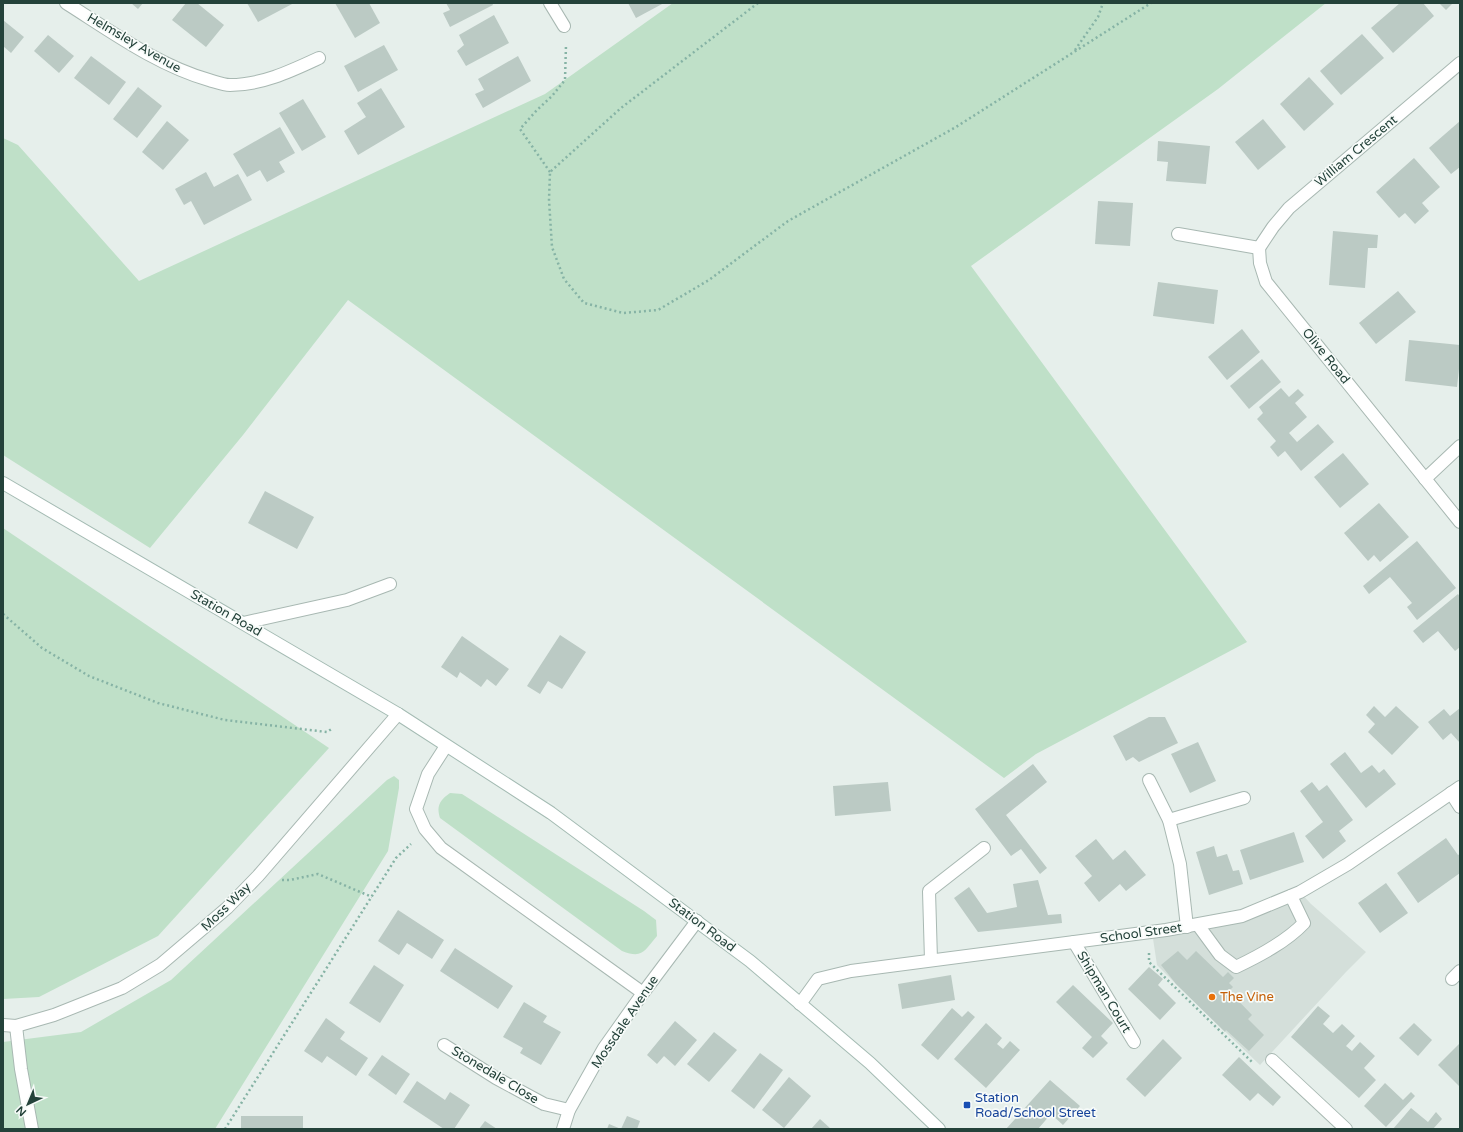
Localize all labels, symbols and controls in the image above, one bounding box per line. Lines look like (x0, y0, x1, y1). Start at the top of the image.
street label: Helmsley Avenue (84, 10, 184, 76)
street label: William Crescent (1311, 112, 1401, 190)
street label: Olive Road (1299, 325, 1353, 387)
street label: Station Road (187, 586, 265, 640)
street label: Moss Way (198, 879, 254, 935)
street label: Station Road (665, 895, 739, 955)
street label: School Street (1099, 919, 1183, 947)
street label: Shipman Court (1073, 948, 1135, 1036)
street label: Mossdale Avenue (588, 972, 662, 1072)
place label: The Vine (1220, 989, 1274, 1005)
marker: The Vine (1207, 992, 1217, 1002)
street label: Stonedale Close (448, 1043, 542, 1107)
north arrow (8, 1084, 48, 1124)
place label: Station Road/School Street (975, 1090, 1096, 1121)
marker: Station Road/School Street (962, 1100, 972, 1110)
text: N (14, 1103, 29, 1119)

